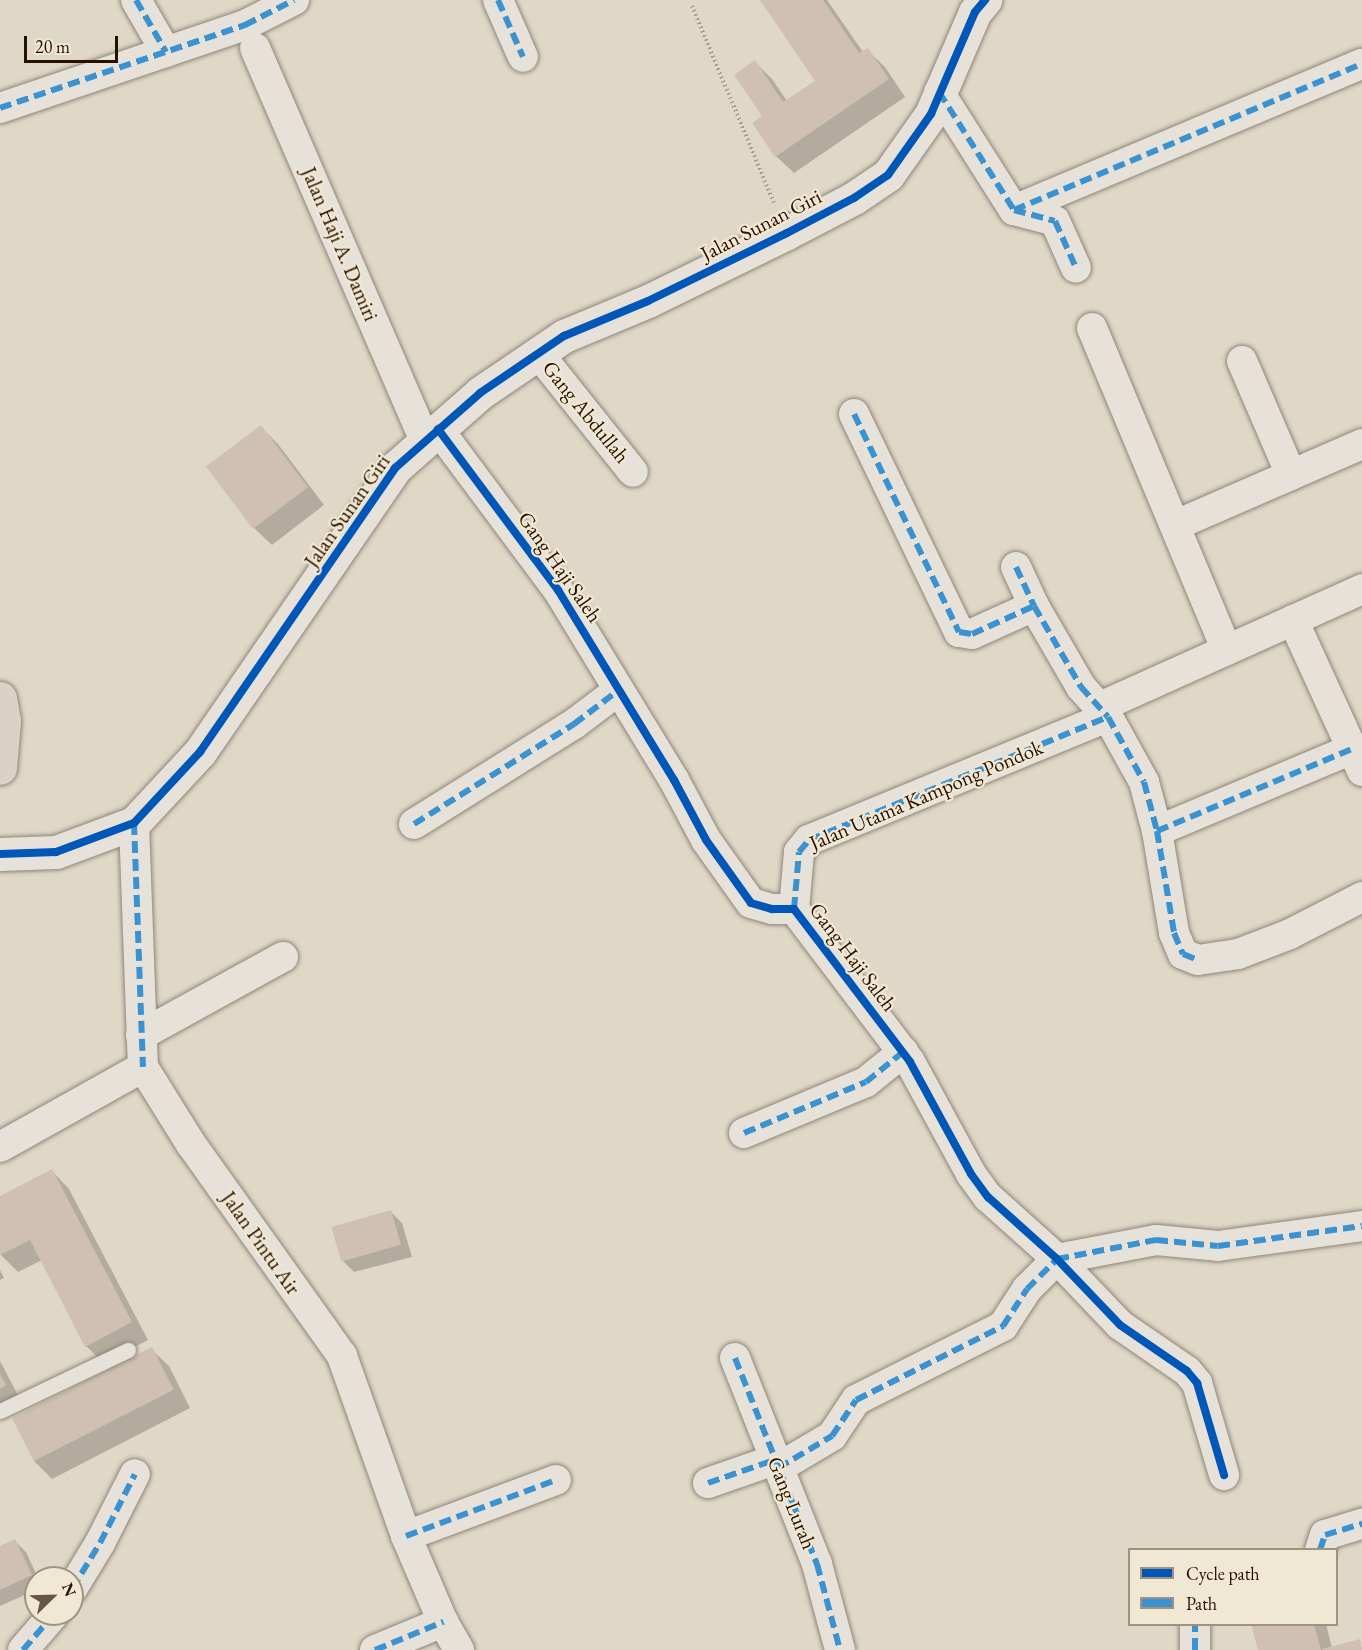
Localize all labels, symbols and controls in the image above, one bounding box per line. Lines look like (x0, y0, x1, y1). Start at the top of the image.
scale bar (27, 24, 122, 62)
text: 20 m (35, 35, 70, 58)
street label: Jalan Haji A. Damiri (296, 163, 384, 325)
street label: Jalan Sunan Giri (696, 184, 826, 266)
street label: Gang Abdullah (537, 356, 635, 468)
street label: Jalan Sunan Giri (299, 450, 395, 572)
street label: Gang Haji Saleh (513, 507, 607, 627)
street label: Jalan Utama Kampong Pondok (806, 734, 1046, 856)
street label: Gang Haji Saleh (804, 898, 902, 1016)
street label: Jalan Pintu Air (216, 1186, 306, 1300)
street label: Gang Lurah (762, 1453, 822, 1553)
legend (1128, 1548, 1338, 1626)
text: Cycle path (1186, 1562, 1260, 1585)
north arrow (24, 1566, 84, 1626)
text: N (57, 1579, 81, 1600)
text: Path (1186, 1592, 1217, 1615)

